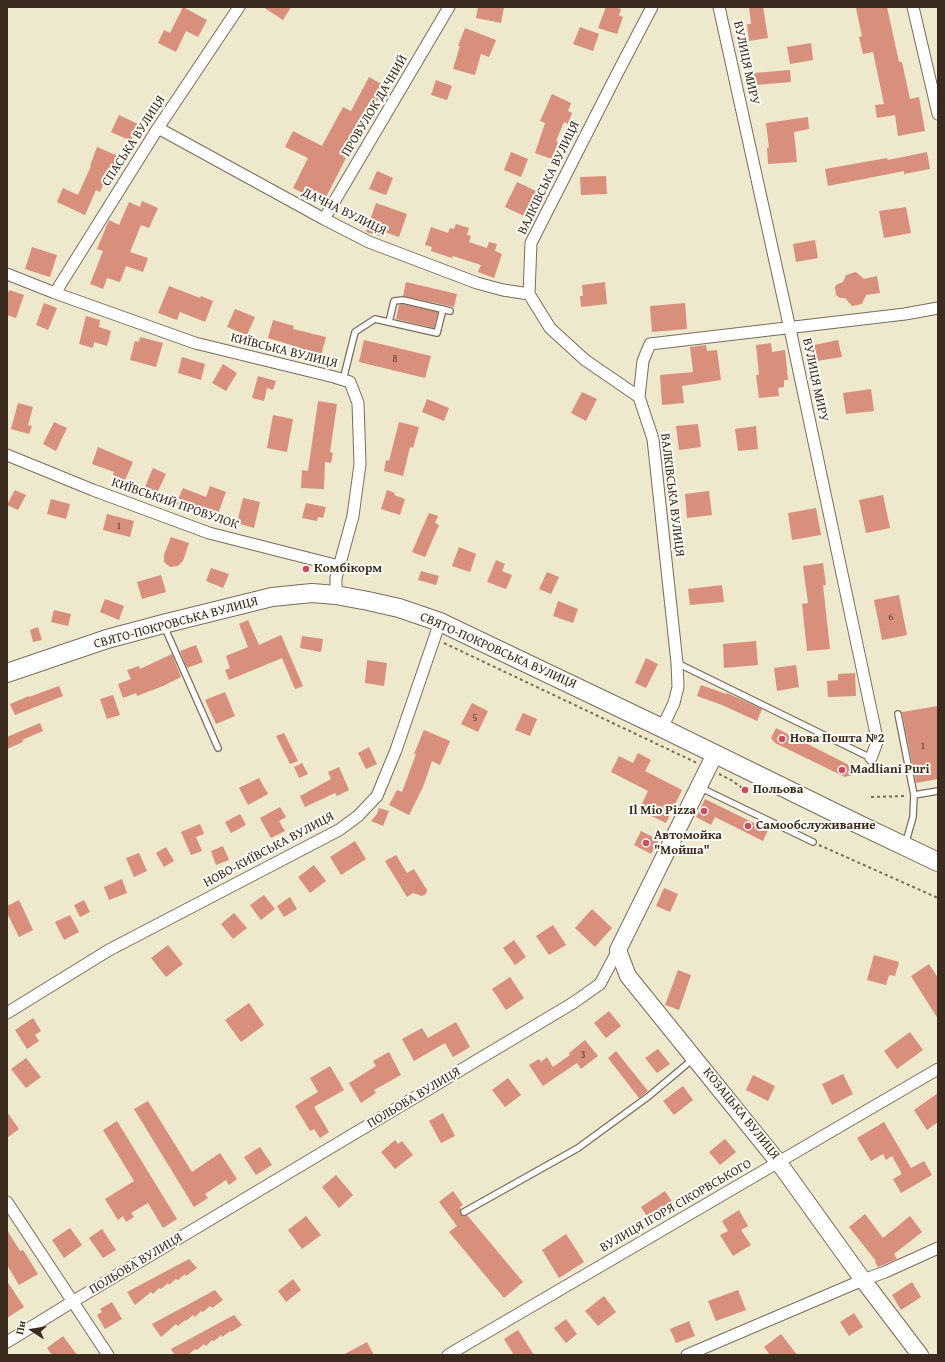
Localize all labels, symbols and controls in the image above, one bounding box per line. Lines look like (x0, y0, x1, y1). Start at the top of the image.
street label: ВУЛИЦЯ МИРУ (730, 20, 762, 106)
street label: ПРОВУЛОК ДАЧНИЙ (338, 52, 412, 160)
street label: СПАСЬКА ВУЛИЦЯ (99, 93, 169, 189)
street label: ВАЛКІВСЬКА ВУЛИЦЯ (515, 119, 583, 237)
street label: ДАЧНА ВУЛИЦЯ (299, 185, 389, 239)
street label: КИЇВСЬКА ВУЛИЦЯ (229, 330, 339, 372)
street label: ВУЛИЦЯ МИРУ (799, 337, 831, 423)
house number: 8 (392, 352, 398, 366)
street label: ВАЛКІВСЬКА ВУЛИЦЯ (657, 432, 687, 558)
street label: КИЇВСЬКИЙ ПРОВУЛОК (109, 475, 241, 533)
house number: 1 (116, 519, 122, 533)
place label: Комбікорм (314, 561, 382, 577)
marker: Комбікорм (301, 564, 311, 574)
street label: СВЯТО-ПОКРОВСЬКА ВУЛИЦЯ (92, 594, 260, 652)
street label: СВЯТО-ПОКРОВСЬКА ВУЛИЦЯ (417, 609, 579, 693)
house number: 6 (888, 610, 894, 624)
house number: 5 (472, 711, 478, 725)
place label: Нова Пошта №2 (790, 731, 885, 747)
marker: Нова Пошта №2 (777, 734, 787, 744)
house number: 1 (920, 739, 926, 753)
place label: Madliani Puri (850, 762, 930, 778)
marker: Madliani Puri (837, 765, 847, 775)
place label: Польова (753, 782, 803, 798)
marker: Польова (740, 785, 750, 795)
place label: Il Mio Pizza (629, 803, 696, 819)
marker: Il Mio Pizza (699, 806, 709, 816)
street label: НОВО-КИЇВСЬКА ВУЛИЦЯ (201, 809, 337, 891)
place label: Самообслуживание (756, 818, 876, 834)
marker: Самообслуживание (743, 821, 753, 831)
place label: Автомойка "Мойша" (654, 828, 722, 859)
marker: Автомойка "Мойша" (641, 838, 651, 848)
house number: 3 (580, 1048, 586, 1062)
street label: ПОЛЬОВА ВУЛИЦЯ (365, 1064, 463, 1132)
street label: КОЗАЦЬКА ВУЛИЦЯ (699, 1065, 783, 1163)
street label: ВУЛИЦЯ ІГОРЯ СІКОРВСЬКОГО (597, 1156, 755, 1256)
street label: ПОЛЬОВА ВУЛИЦЯ (87, 1230, 185, 1298)
north arrow (12, 1310, 52, 1350)
text: Пн (11, 1319, 30, 1336)

